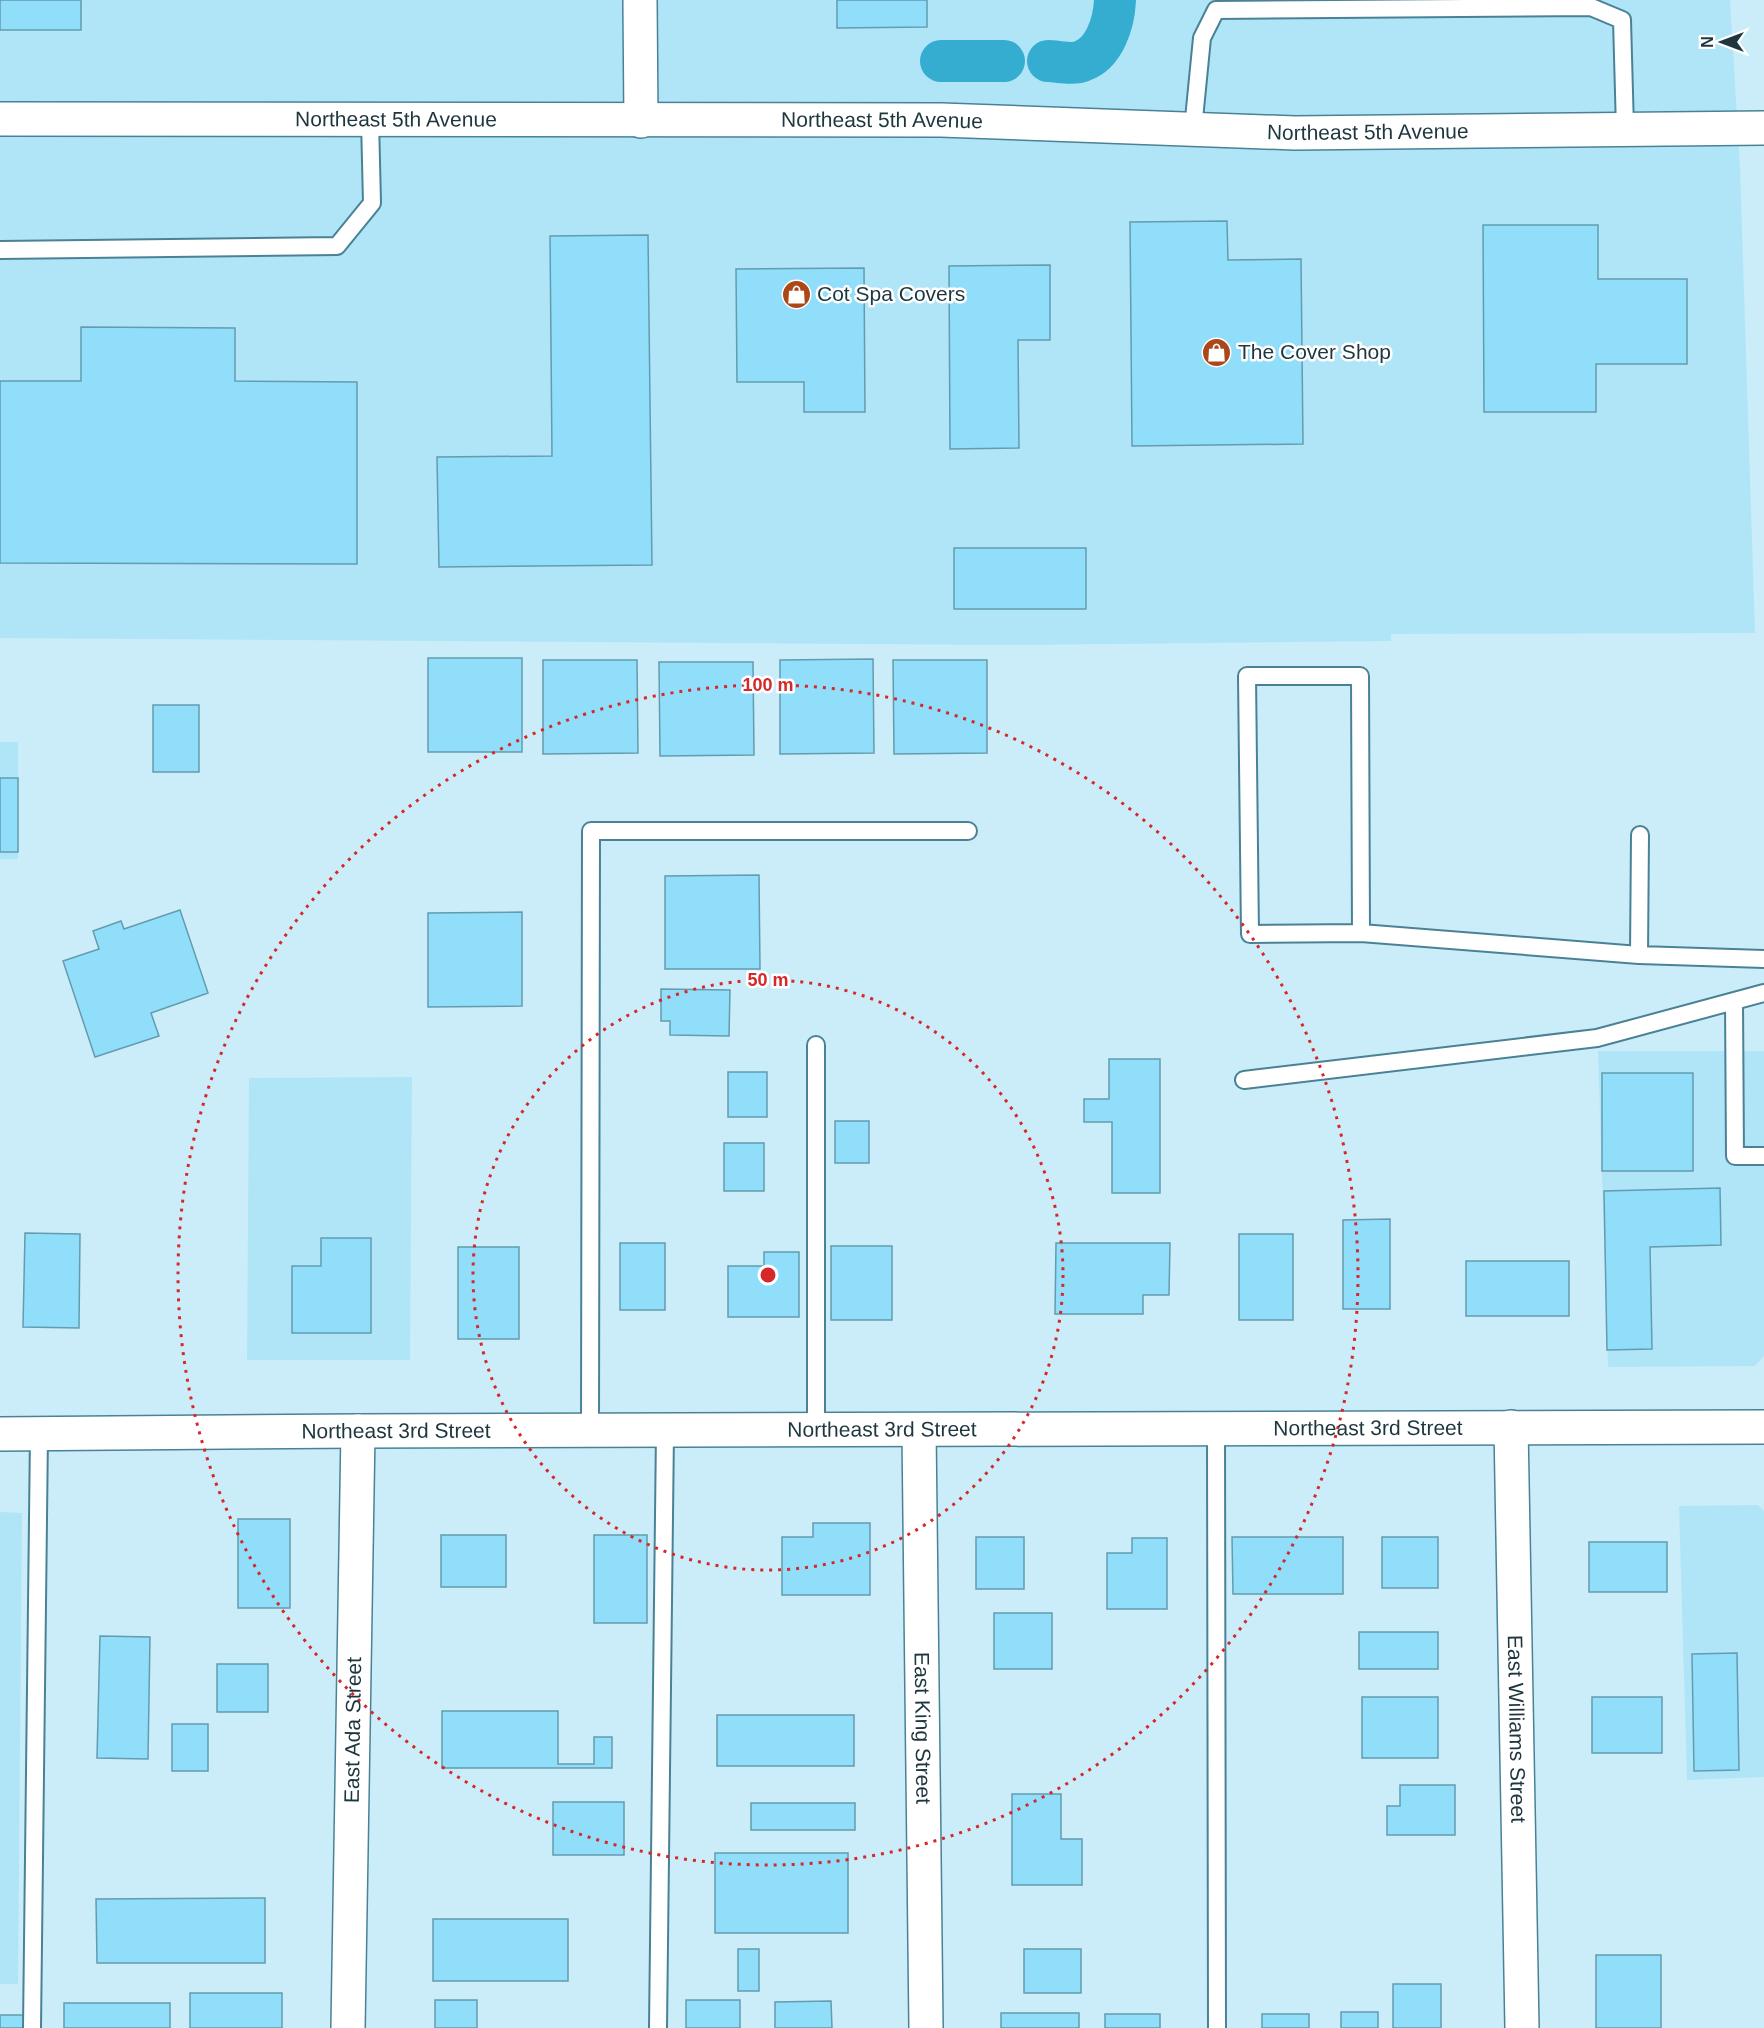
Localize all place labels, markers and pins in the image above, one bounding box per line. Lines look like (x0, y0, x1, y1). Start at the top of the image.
shop icon: Cot Spa Covers (780, 278, 812, 310)
place label: Cot Spa Covers (817, 282, 965, 305)
shop icon: The Cover Shop (1201, 336, 1233, 368)
place label: The Cover Shop (1238, 340, 1391, 363)
centre of rings (758, 1265, 778, 1285)

